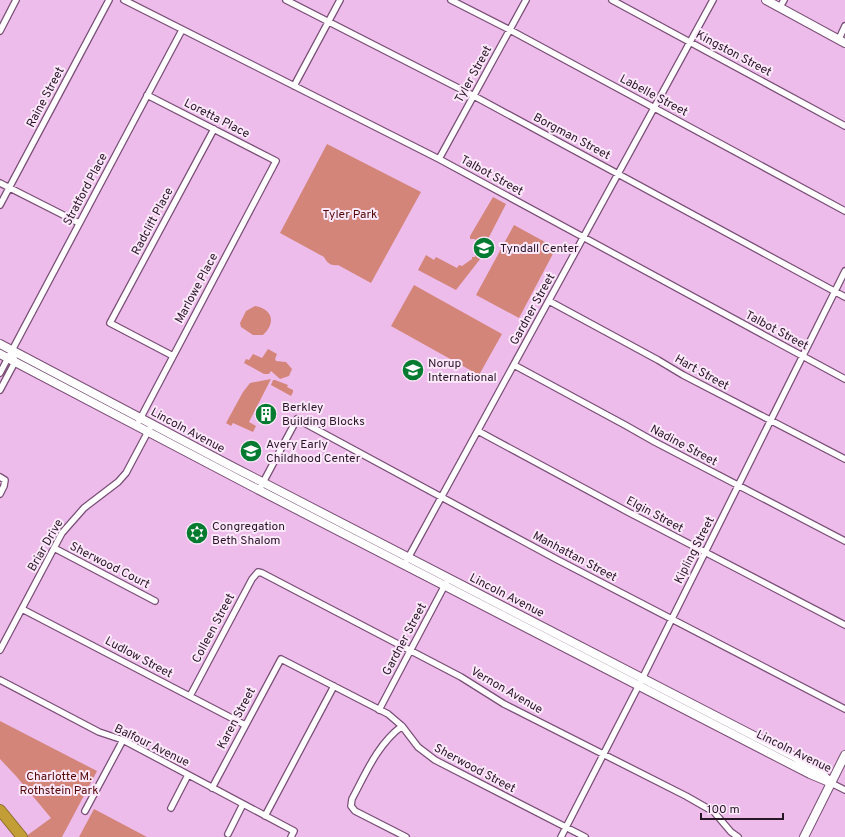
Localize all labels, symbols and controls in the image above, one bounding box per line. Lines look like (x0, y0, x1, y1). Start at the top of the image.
street label: Kingston Street (693, 27, 774, 81)
street label: Tyler Street (452, 43, 496, 106)
street label: Raine Street (23, 64, 69, 131)
street label: Labelle Street (617, 71, 690, 121)
street label: Loretta Place (181, 95, 252, 142)
street label: Borgman Street (530, 110, 613, 164)
street label: Stratford Place (60, 150, 112, 229)
street label: Talbot Street (457, 152, 526, 200)
street label: Radclift Place (128, 185, 177, 258)
park label: Tyler Park (323, 207, 377, 223)
school or university icon: Tyndall Center (471, 235, 497, 261)
place label: Tyndall Center (500, 241, 579, 257)
street label: Marlowe Place (172, 250, 222, 326)
street label: Gardner Street (507, 271, 559, 348)
street label: Talbot Street (742, 307, 811, 354)
street label: Hart Street (672, 351, 732, 394)
place label: Norup International (428, 356, 497, 386)
school or university icon: Norup International (400, 357, 426, 383)
place label: Berkley Building Blocks (282, 400, 365, 430)
building icon: Berkley Building Blocks (253, 401, 279, 427)
street label: Lincoln Avenue (148, 405, 227, 457)
street label: Nadine Street (647, 422, 720, 470)
place label: Avery Early Childhood Center (266, 437, 361, 467)
school or university icon: Avery Early Childhood Center (238, 438, 264, 464)
street label: Elgin Street (623, 493, 686, 537)
street label: Kipling Street (671, 514, 719, 587)
street label: Briar Drive (24, 516, 67, 575)
place label: Congregation Beth Shalom (212, 519, 285, 549)
synagogue icon: Congregation Beth Shalom (184, 520, 210, 546)
street label: Manhattan Street (530, 528, 619, 586)
street label: Sherwood Court (67, 539, 152, 593)
street label: Lincoln Avenue (466, 570, 547, 622)
street label: Colleen Street (189, 591, 239, 666)
street label: Gardner Street (379, 600, 431, 678)
street label: Ludlow Street (102, 633, 175, 682)
street label: Vernon Avenue (468, 664, 545, 718)
street label: Karen Street (214, 685, 260, 752)
street label: Balfour Avenue (111, 721, 192, 771)
street label: Lincoln Avenue (753, 727, 834, 777)
street label: Sherwood Street (431, 741, 518, 797)
park label: Charlotte M. Rothstein Park (19, 769, 99, 799)
scale bar (701, 795, 783, 821)
text: 100 m (707, 802, 740, 818)

